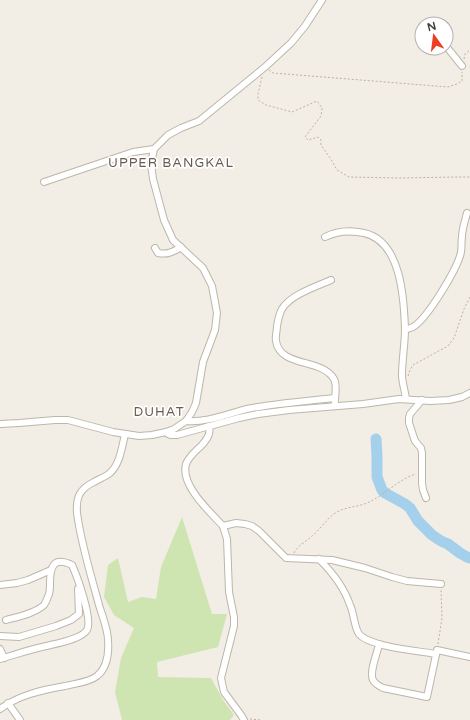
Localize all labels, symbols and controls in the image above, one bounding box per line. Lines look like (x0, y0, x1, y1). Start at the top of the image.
north arrow (414, 16, 454, 56)
text: N (426, 19, 438, 34)
district label: UPPER BANGKAL (108, 155, 234, 171)
district label: DUHAT (133, 404, 185, 420)

